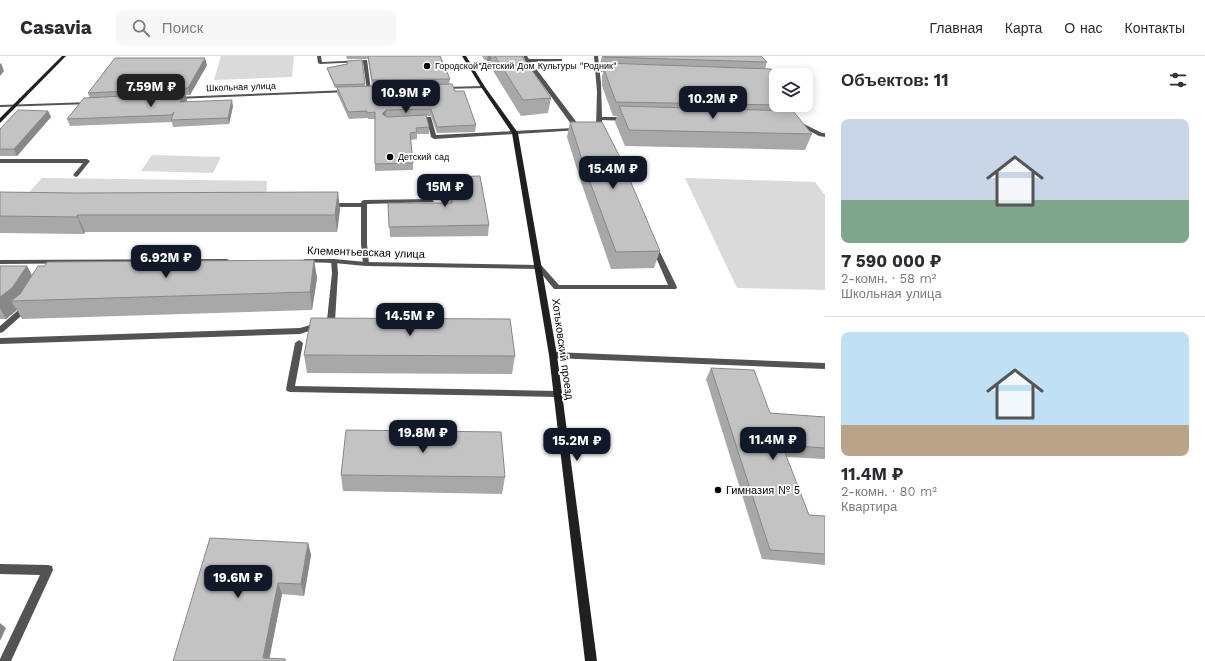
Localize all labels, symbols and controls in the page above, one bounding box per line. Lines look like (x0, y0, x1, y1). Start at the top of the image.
search box (116, 10, 396, 46)
text: Casavia (20, 16, 92, 39)
icon: search (130, 17, 152, 39)
text: Поиск (162, 19, 203, 37)
text: Главная (930, 20, 983, 36)
text: Карта (1005, 20, 1042, 36)
text: О нас (1064, 20, 1103, 36)
text: Контакты (1125, 20, 1185, 36)
marker: Городской Детский Дом Культуры "Родник" (422, 61, 432, 71)
place label: Городской Детский Дом Культуры "Родник" (435, 61, 617, 71)
map controls (769, 68, 813, 112)
button: layers (769, 68, 813, 112)
icon: filters (1167, 69, 1189, 91)
text: Объектов: 11 (841, 70, 949, 90)
pin: 7.59M ₽ (114, 74, 188, 108)
text: 7.59M ₽ (126, 79, 176, 94)
pin: 10.9M ₽ (369, 80, 443, 114)
street label: Школьная улица (206, 81, 276, 93)
text: 10.9M ₽ (381, 85, 431, 100)
pin: 10.2M ₽ (676, 86, 750, 120)
text: 10.2M ₽ (688, 91, 738, 106)
icon: home (979, 145, 1051, 217)
marker: Детский сад (385, 152, 395, 162)
place label: Детский сад (398, 152, 450, 162)
pin: 15.4M ₽ (576, 156, 650, 190)
text: 15.4M ₽ (588, 161, 638, 176)
pin: 15M ₽ (417, 174, 473, 208)
text: 15M ₽ (426, 179, 464, 194)
street label: Клементьевская улица (307, 244, 426, 261)
pin: 6.92M ₽ (129, 245, 203, 279)
text: 6.92M ₽ (140, 250, 192, 265)
text: 7 590 000 ₽ (841, 251, 941, 271)
text: 2-комн. · 58 m² (841, 271, 937, 286)
text: Школьная улица (841, 286, 942, 301)
street label: Хотьковский проезд (549, 298, 576, 401)
pin: 14.5M ₽ (373, 303, 447, 337)
text: 14.5M ₽ (385, 308, 435, 323)
icon: home (979, 358, 1051, 430)
pin: 19.8M ₽ (386, 420, 460, 454)
text: 19.8M ₽ (398, 425, 448, 440)
pin: 11.4M ₽ (736, 427, 810, 461)
pin: 15.2M ₽ (540, 428, 614, 462)
text: 11.4M ₽ (749, 432, 797, 447)
text: 15.2M ₽ (552, 433, 602, 448)
text: 11.4M ₽ (841, 464, 904, 484)
place label: Гимназия № 5 (726, 484, 800, 497)
text: 2-комн. · 80 m² (841, 484, 937, 499)
marker: Гимназия № 5 (713, 485, 723, 495)
text: Квартира (841, 499, 897, 514)
pin: 19.6M ₽ (201, 565, 275, 599)
text: 19.6M ₽ (213, 570, 263, 585)

